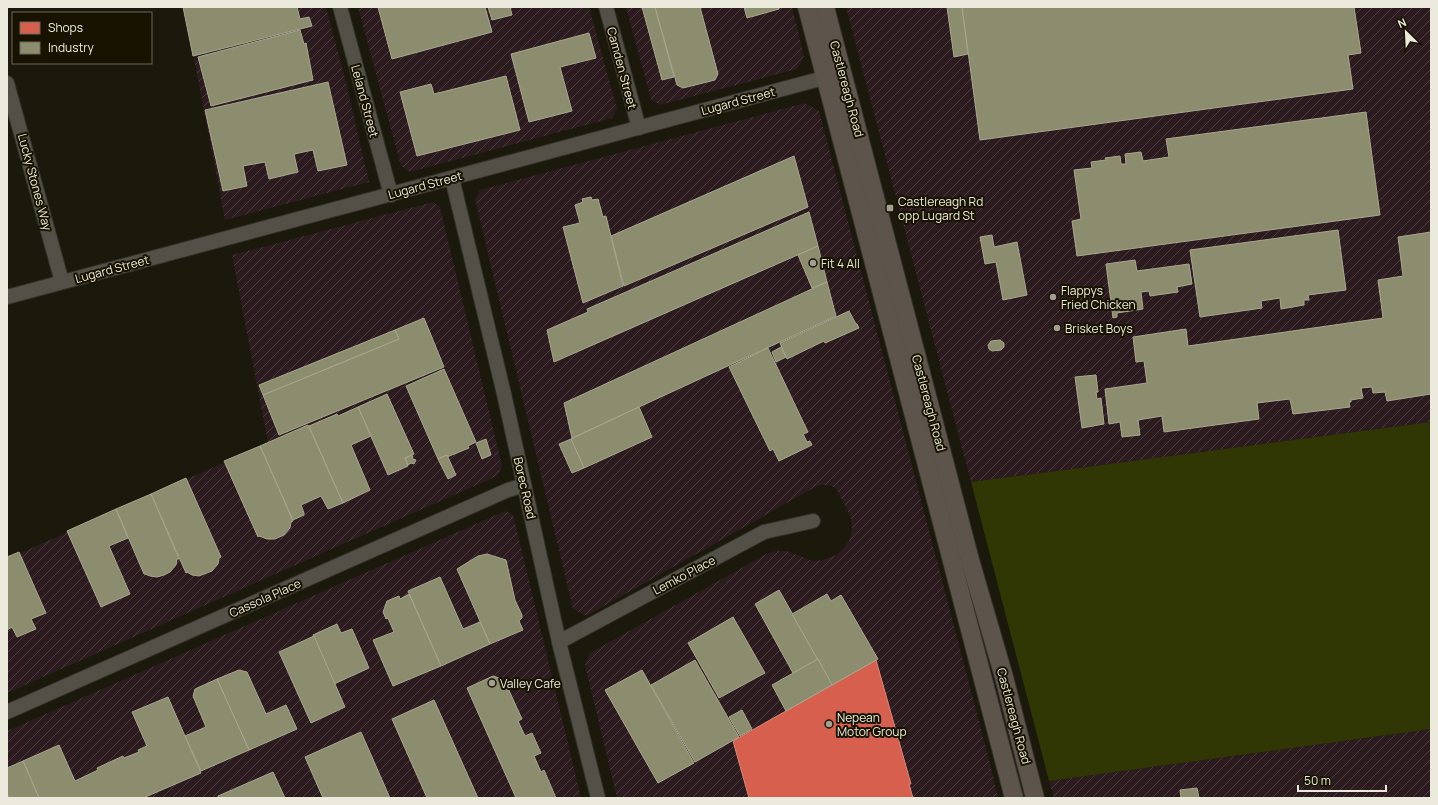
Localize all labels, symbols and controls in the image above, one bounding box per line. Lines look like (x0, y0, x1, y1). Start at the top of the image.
legend (12, 12, 152, 64)
north arrow (1386, 12, 1426, 52)
text: N (1395, 14, 1408, 31)
text: Shops (48, 19, 83, 36)
street label: Camden Street (603, 25, 641, 111)
text: Industry (48, 39, 94, 56)
street label: Castlereagh Road (826, 39, 868, 139)
street label: Leland Street (347, 63, 383, 139)
street label: Lugard Street (699, 83, 777, 119)
street label: Lucky Stones Way (14, 132, 56, 233)
street label: Lugard Street (386, 167, 464, 203)
place label: Castlereagh Rd opp Lugard St (898, 193, 983, 224)
marker: Castlereagh Rd opp Lugard St (885, 203, 895, 213)
street label: Lugard Street (73, 251, 151, 287)
place label: Fit 4 All (821, 255, 860, 272)
marker: Fit 4 All (808, 258, 818, 268)
place label: Flappys Fried Chicken (1061, 282, 1136, 313)
marker: Flappys Fried Chicken (1048, 292, 1058, 302)
place label: Brisket Boys (1065, 320, 1133, 337)
marker: Brisket Boys (1052, 323, 1062, 333)
street label: Castlereagh Road (908, 353, 950, 453)
street label: Borec Road (510, 455, 540, 521)
street label: Lemko Place (650, 551, 718, 599)
street label: Cassola Place (226, 575, 304, 621)
street label: Castlereagh Road (993, 666, 1035, 766)
place label: Valley Cafe (500, 675, 561, 692)
marker: Valley Cafe (487, 678, 497, 688)
place label: Nepean Motor Group (837, 709, 907, 740)
marker: Nepean Motor Group (824, 719, 834, 729)
scale bar (1298, 767, 1386, 793)
text: 50 m (1304, 772, 1331, 789)

